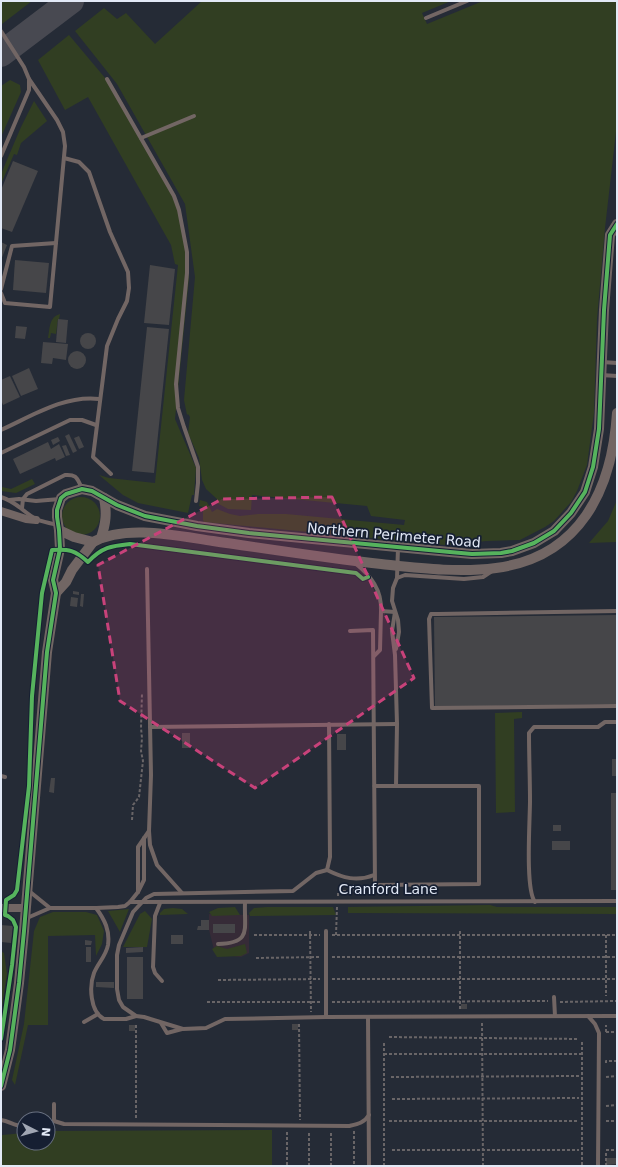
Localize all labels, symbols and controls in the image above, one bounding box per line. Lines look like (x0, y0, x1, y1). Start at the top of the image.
street label: Northern Perimeter Road (306, 519, 482, 551)
street label: Cranford Lane (338, 881, 438, 897)
north arrow (16, 1111, 56, 1151)
text: N (39, 1127, 52, 1137)

